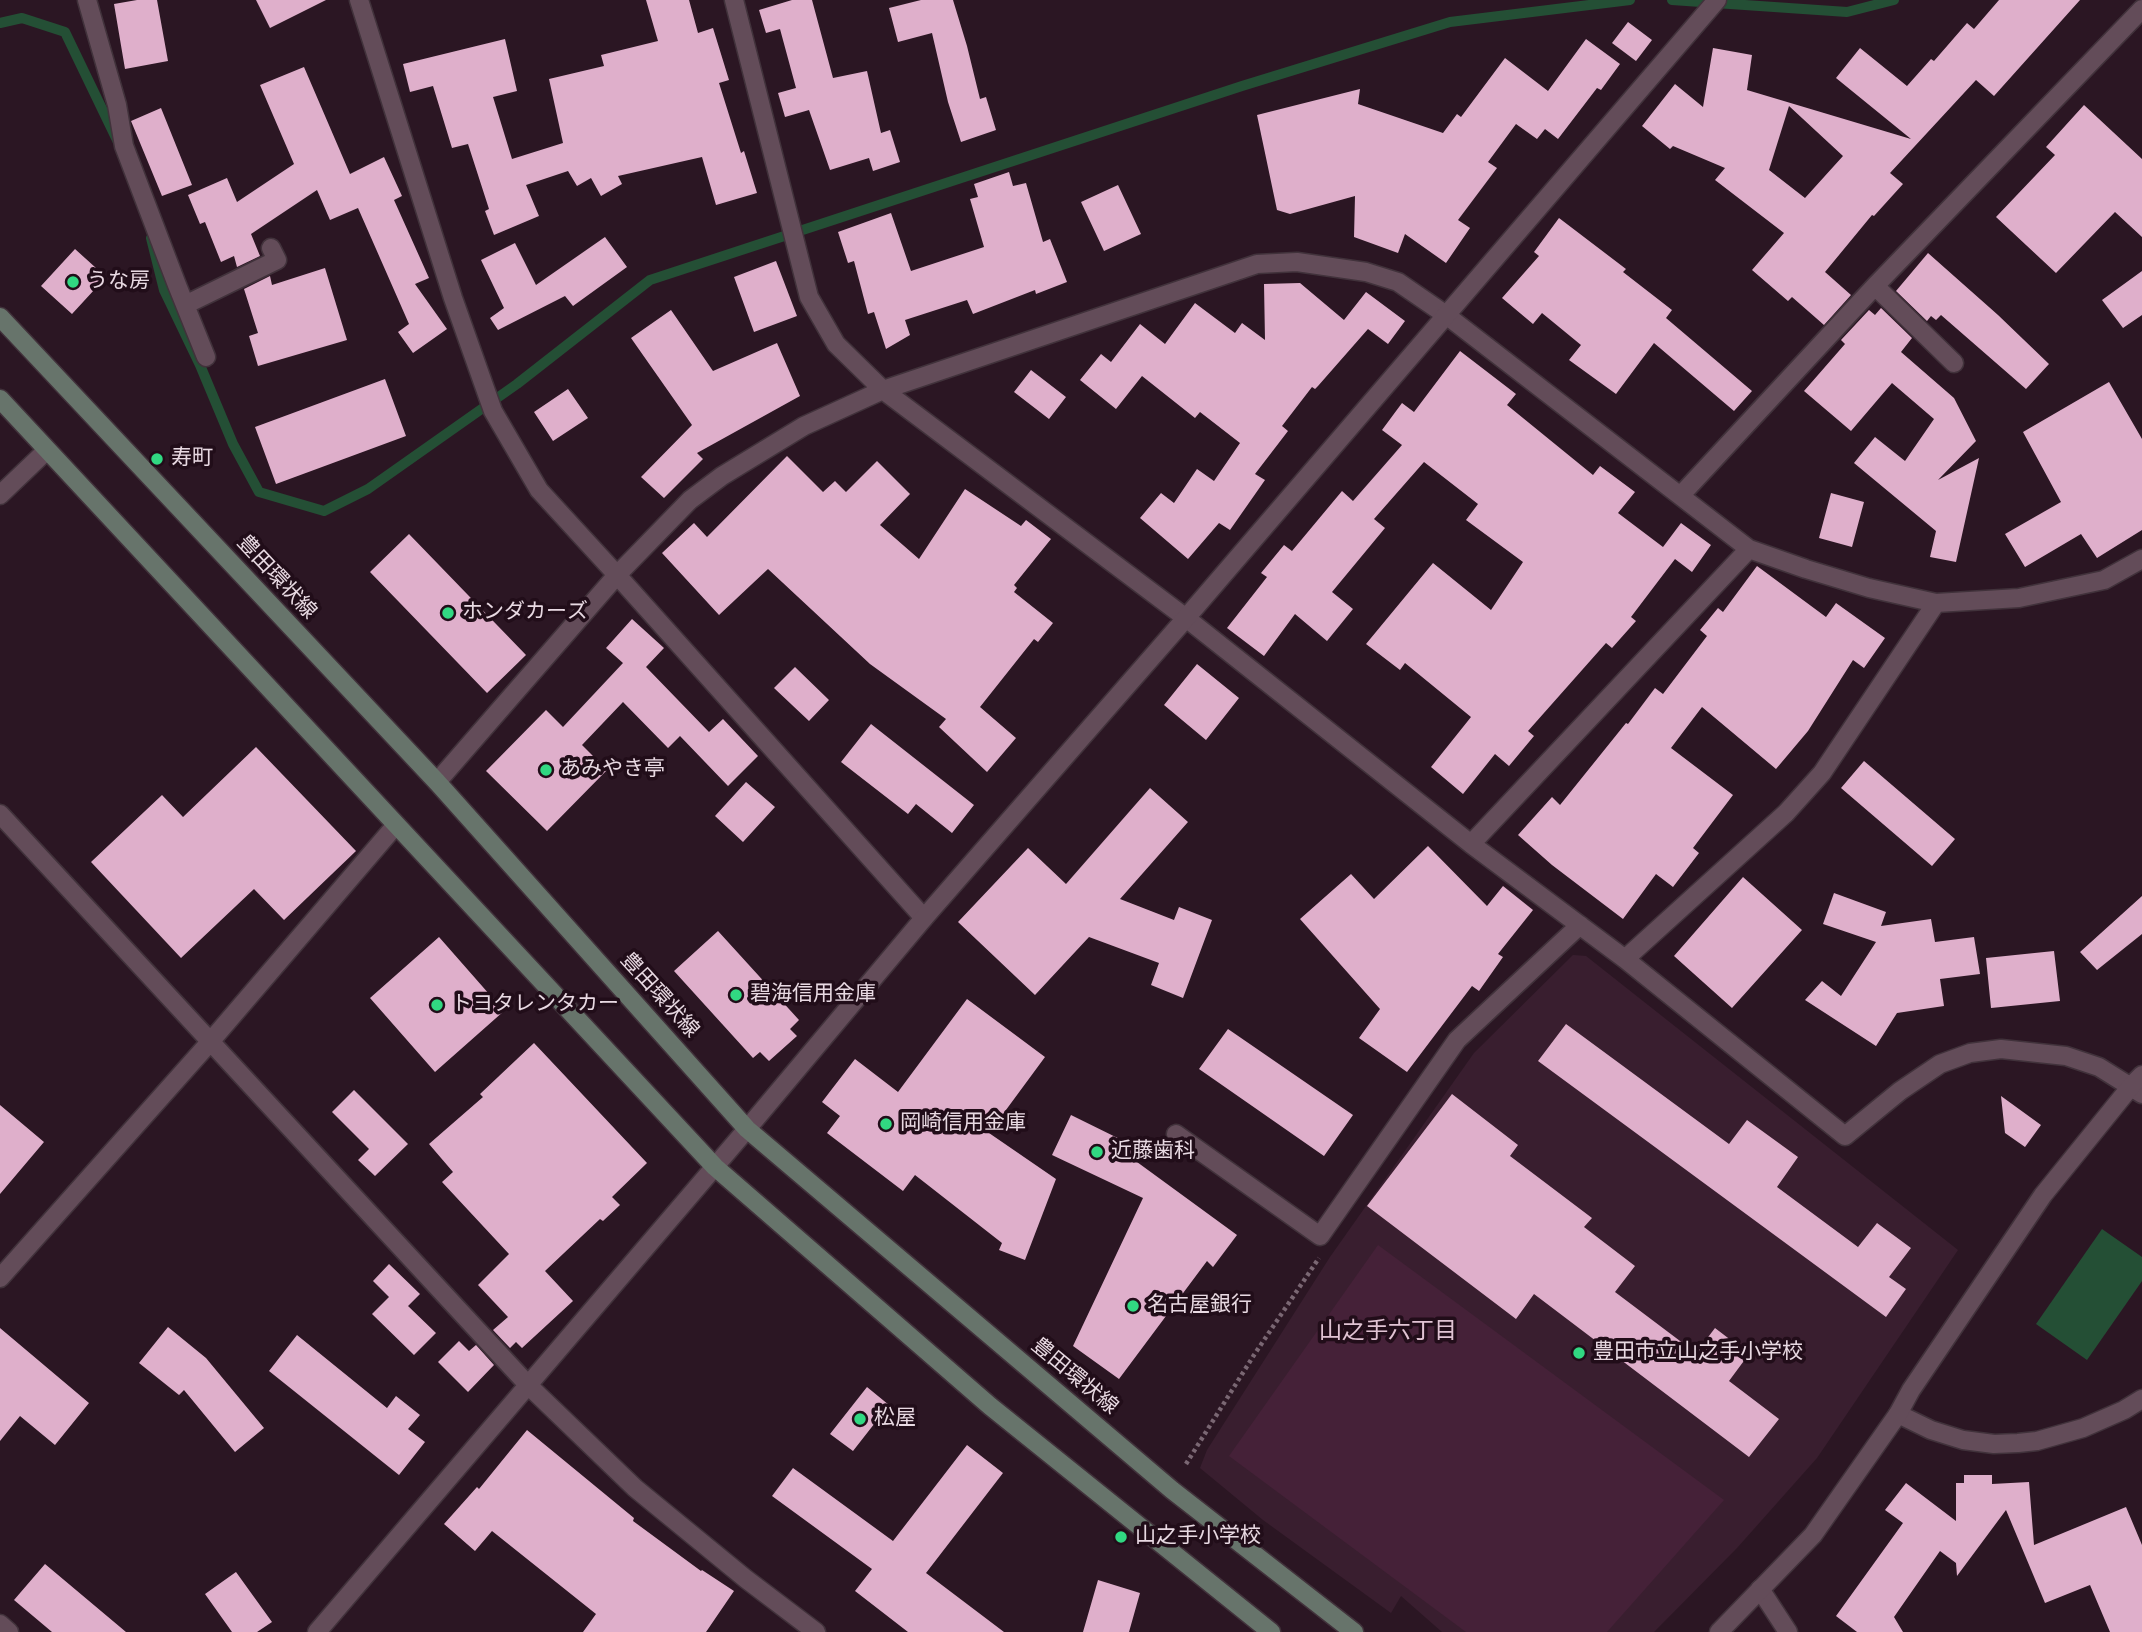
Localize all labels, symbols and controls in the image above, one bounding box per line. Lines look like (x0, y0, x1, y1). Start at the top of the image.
place label: うな房 (87, 269, 150, 295)
marker: うな房 (65, 274, 81, 290)
place label: 寿町 (171, 446, 213, 472)
marker: 寿町 (149, 451, 165, 467)
street label: 豊田環状線 (231, 531, 321, 625)
place label: ホンダカーズ (462, 600, 588, 626)
marker: ホンダカーズ (440, 605, 456, 621)
place label: あみやき亭 (560, 757, 665, 783)
marker: あみやき亭 (538, 762, 554, 778)
street label: 豊田環状線 (615, 949, 703, 1043)
place label: 碧海信用金庫 (750, 982, 876, 1008)
marker: 碧海信用金庫 (728, 987, 744, 1003)
place label: トヨタレンタカー (451, 992, 619, 1018)
marker: トヨタレンタカー (429, 997, 445, 1013)
place label: 岡崎信用金庫 (900, 1111, 1026, 1137)
marker: 岡崎信用金庫 (878, 1116, 894, 1132)
place label: 近藤歯科 (1111, 1139, 1195, 1165)
marker: 近藤歯科 (1089, 1144, 1105, 1160)
place label: 名古屋銀行 (1147, 1293, 1252, 1319)
marker: 名古屋銀行 (1125, 1298, 1141, 1314)
district label: 山之手六丁目 (1319, 1318, 1457, 1346)
street label: 豊田環状線 (1026, 1334, 1122, 1420)
place label: 豊田市立山之手小学校 (1593, 1340, 1803, 1366)
marker: 豊田市立山之手小学校 (1571, 1345, 1587, 1361)
place label: 松屋 (874, 1406, 916, 1432)
marker: 松屋 (852, 1411, 868, 1427)
place label: 山之手小学校 (1135, 1524, 1261, 1550)
marker: 山之手小学校 (1113, 1529, 1129, 1545)

